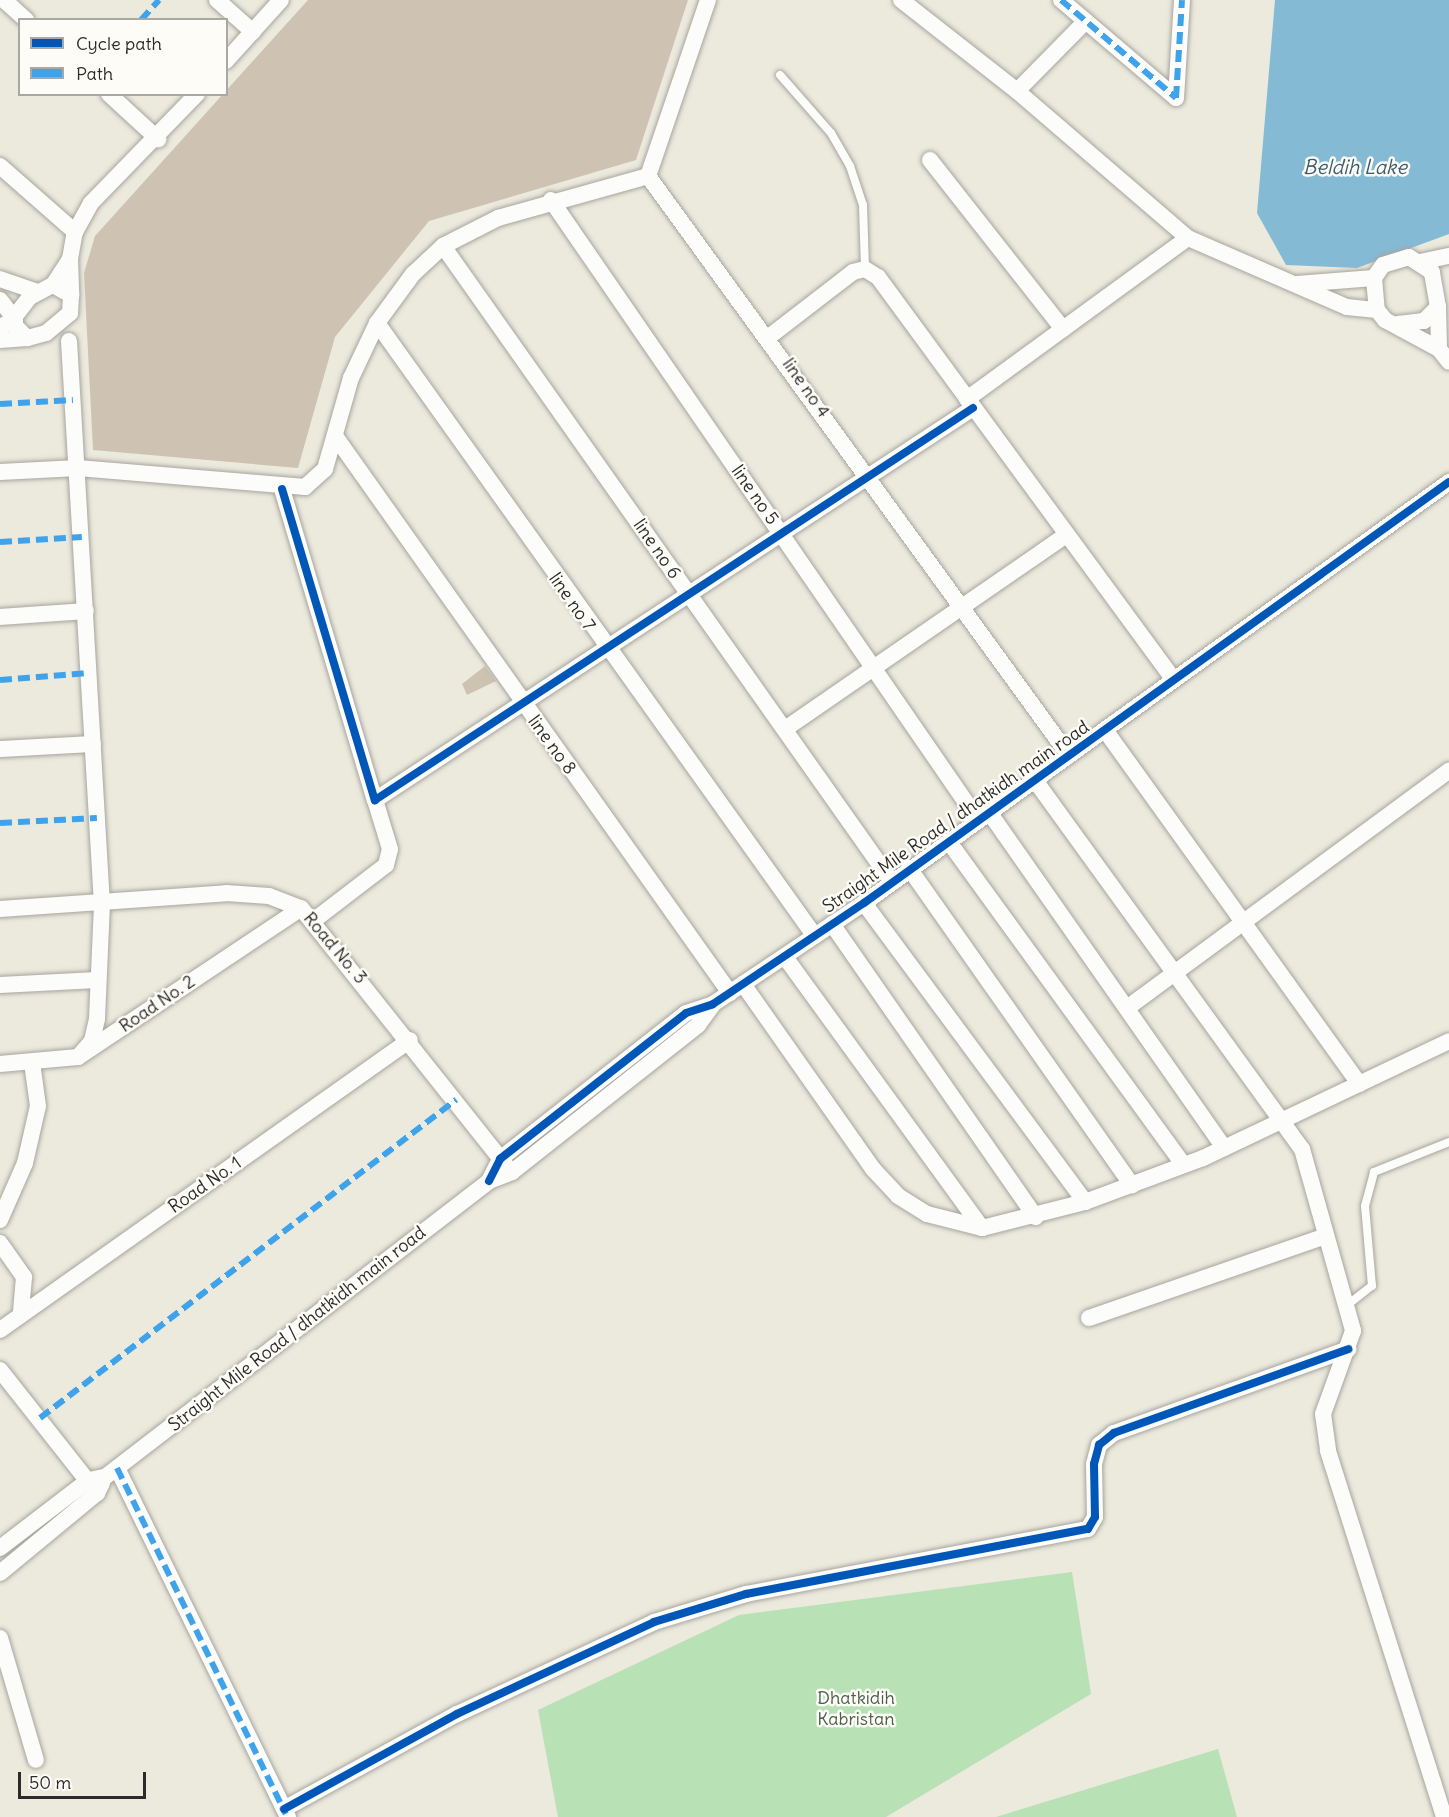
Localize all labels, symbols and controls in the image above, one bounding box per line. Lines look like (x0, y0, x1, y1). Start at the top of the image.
legend (18, 18, 228, 96)
text: Cycle path (76, 32, 162, 55)
text: Path (76, 62, 113, 85)
water label: Beldih Lake (1303, 154, 1407, 178)
street label: line no 4 (778, 354, 834, 422)
street label: line no 5 (727, 461, 783, 529)
street label: line no 6 (629, 515, 685, 583)
street label: line no 7 (544, 569, 600, 635)
street label: line no 8 (523, 711, 581, 779)
street label: Straight Mile Road / dhatkidh main road (819, 716, 1093, 918)
street label: Road No. 3 (299, 908, 371, 988)
street label: Road No. 2 (115, 971, 199, 1037)
street label: Road No. 1 (164, 1152, 246, 1218)
street label: Straight Mile Road / dhatkidh main road (164, 1222, 430, 1436)
park label: Dhatkidih Kabristan (817, 1688, 895, 1730)
scale bar (21, 1760, 148, 1798)
text: 50 m (29, 1771, 71, 1794)

